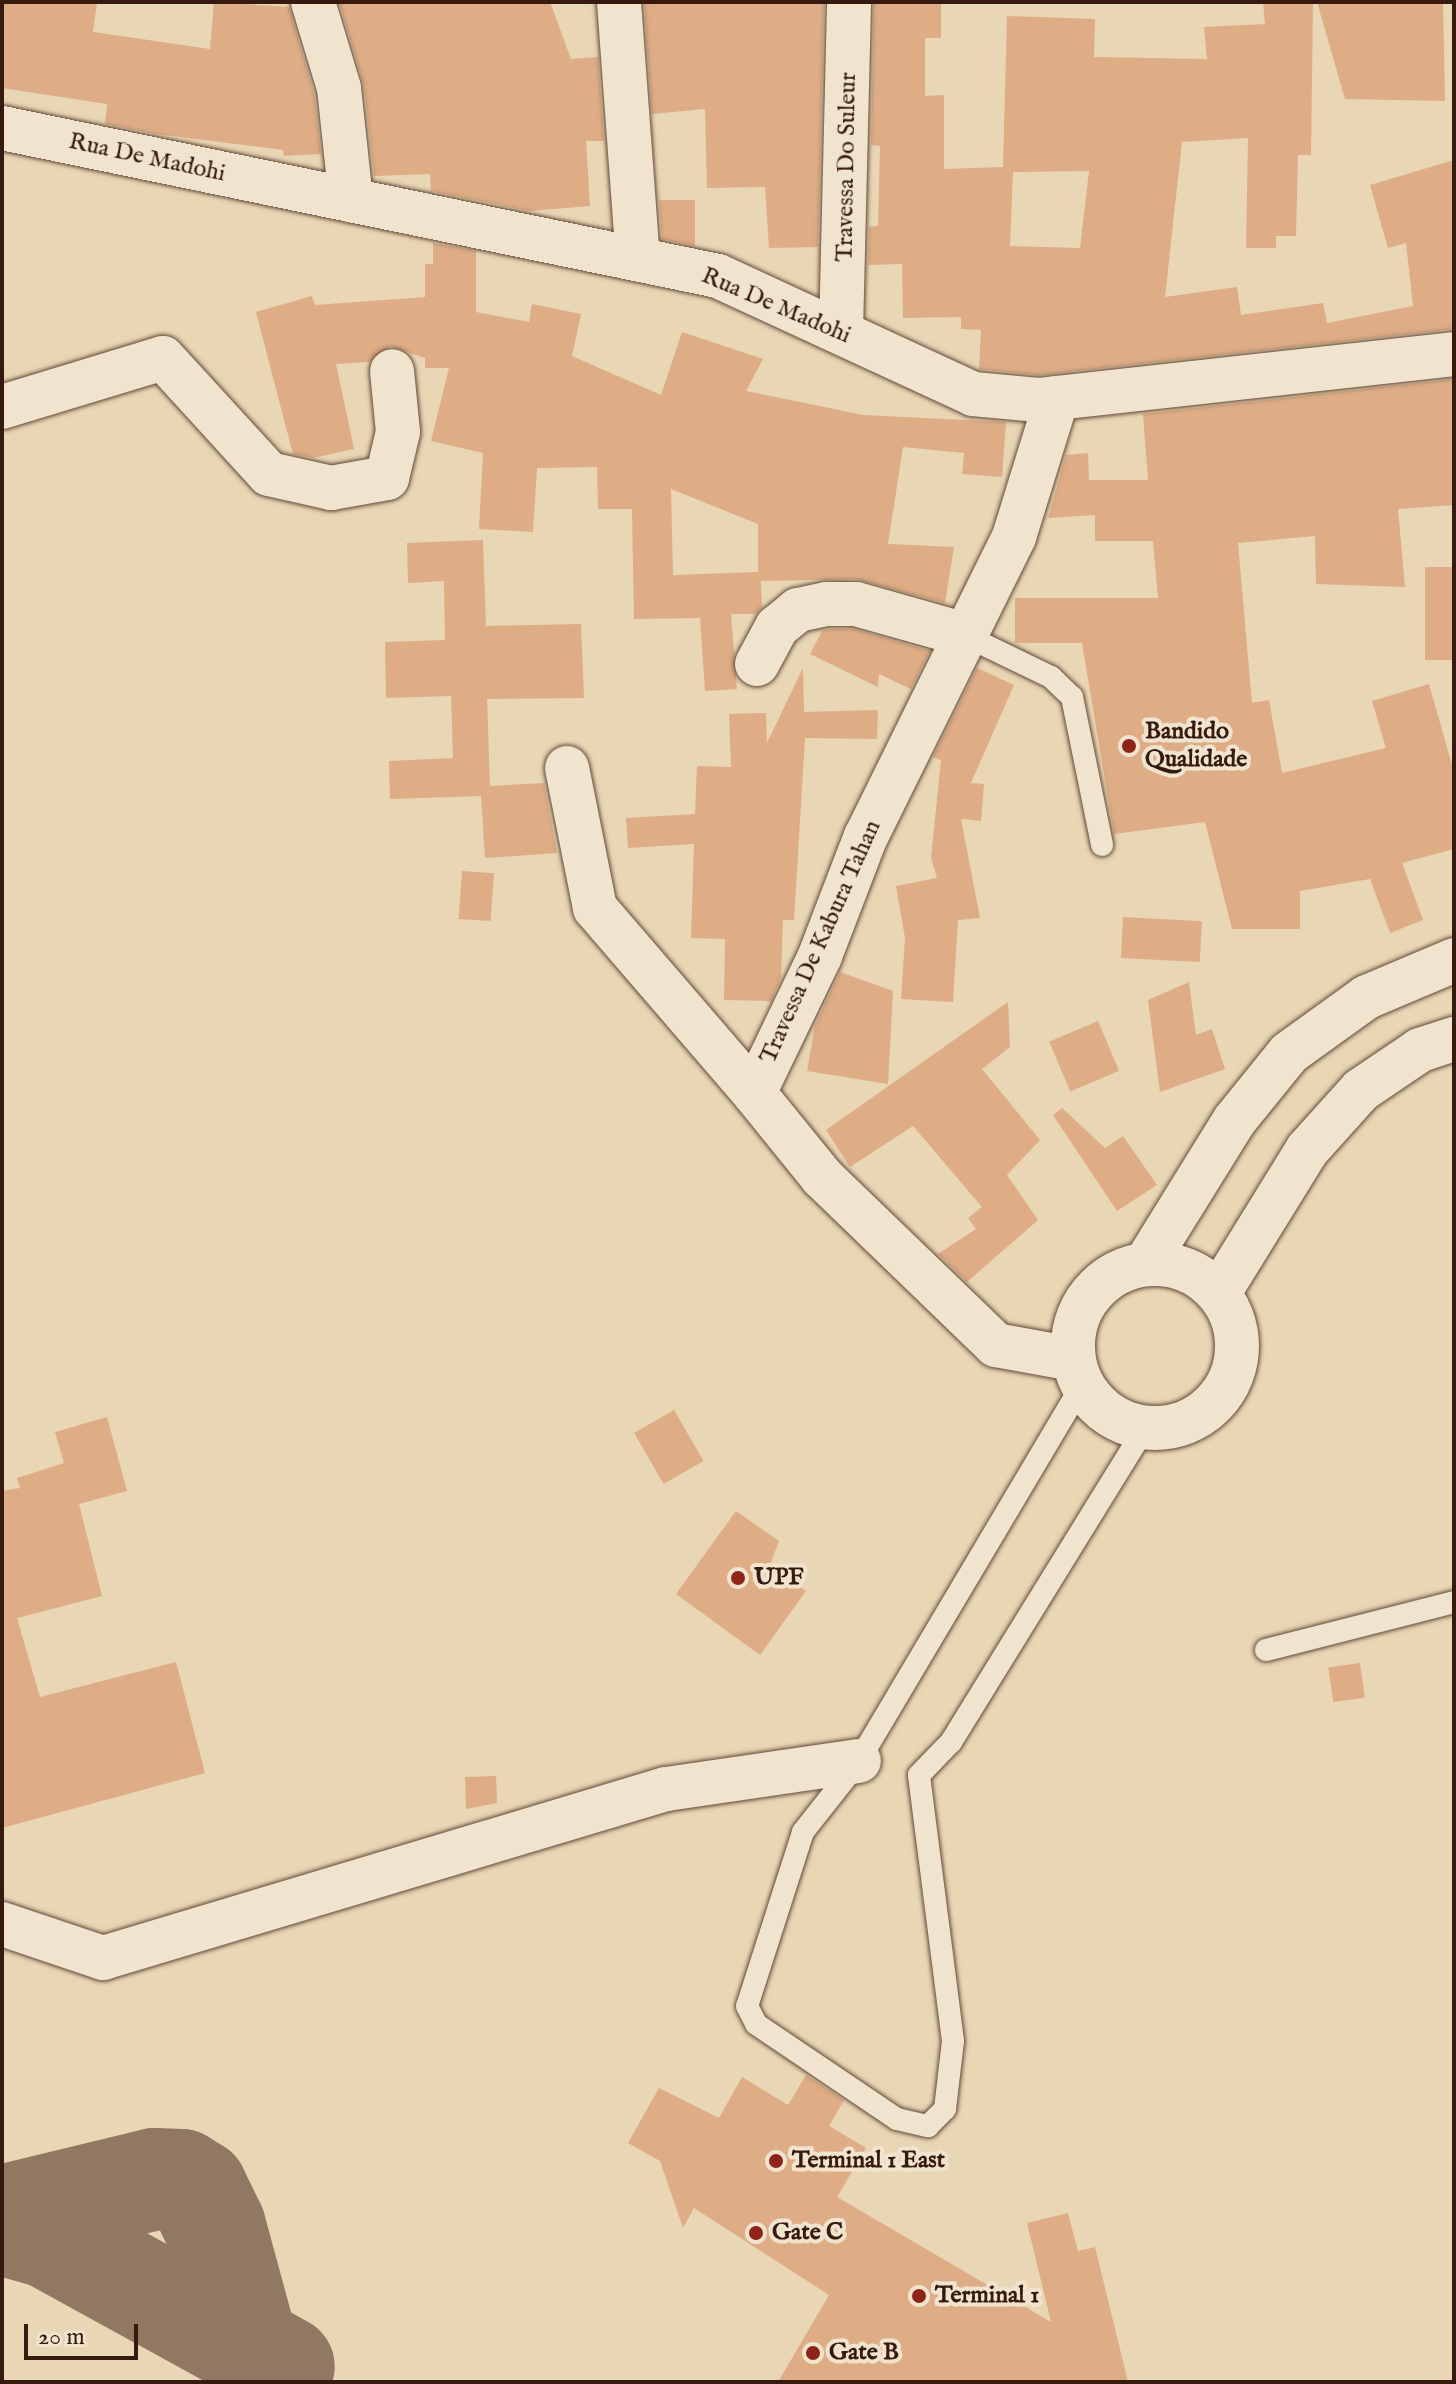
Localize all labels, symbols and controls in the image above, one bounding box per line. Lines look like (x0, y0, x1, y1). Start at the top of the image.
street label: Travessa Do Suleur (831, 72, 863, 262)
street label: Rua De Madohi (66, 127, 228, 189)
street label: Rua De Madohi (697, 262, 855, 350)
place label: Bandido Qualidade (1145, 718, 1247, 774)
marker: Bandido Qualidade (1120, 737, 1138, 755)
street label: Travessa De Kabura Tahan (754, 816, 888, 1068)
place label: UPF (754, 1564, 803, 1592)
marker: UPF (729, 1569, 747, 1587)
place label: Terminal 1 East (792, 2147, 945, 2175)
marker: Terminal 1 East (767, 2152, 785, 2170)
place label: Gate C (772, 2219, 843, 2247)
marker: Gate C (747, 2224, 765, 2242)
place label: Terminal 1 (935, 2282, 1039, 2310)
marker: Terminal 1 (910, 2287, 928, 2305)
scale bar (28, 2308, 142, 2358)
text: 20 m (38, 2322, 85, 2353)
place label: Gate B (829, 2339, 899, 2367)
marker: Gate B (804, 2344, 822, 2362)

